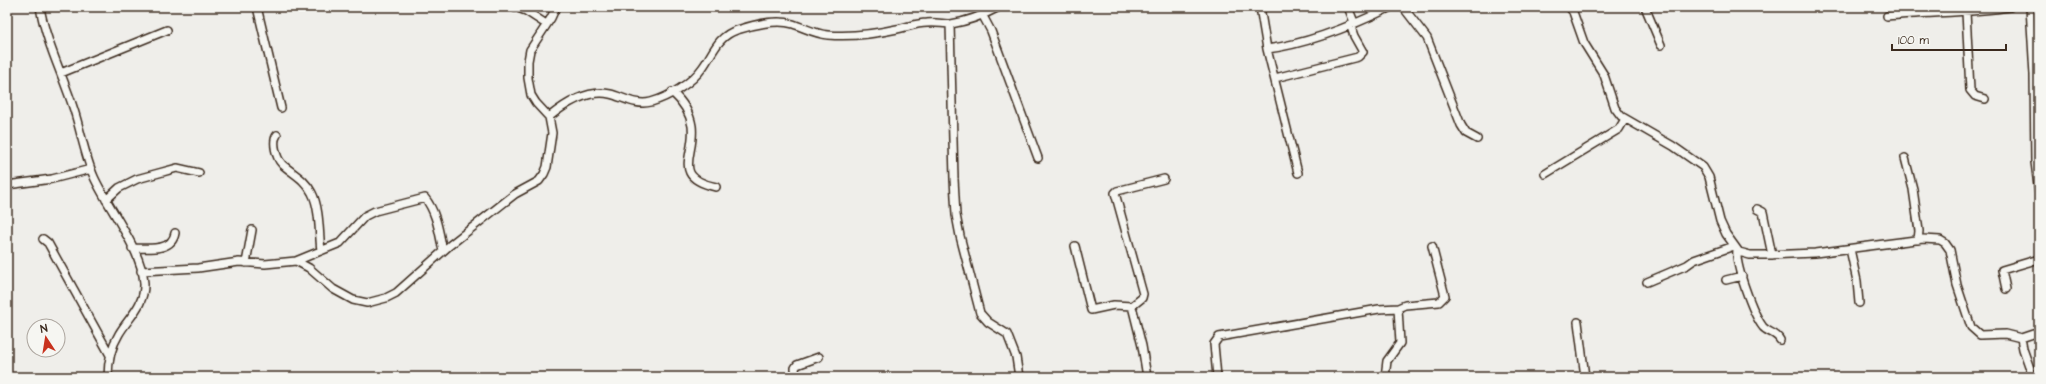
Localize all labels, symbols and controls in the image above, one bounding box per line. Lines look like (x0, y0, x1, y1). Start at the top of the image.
scale bar (1892, 26, 2006, 52)
text: 100 m (1898, 32, 1929, 49)
north arrow (26, 318, 66, 358)
text: N (39, 321, 49, 337)

